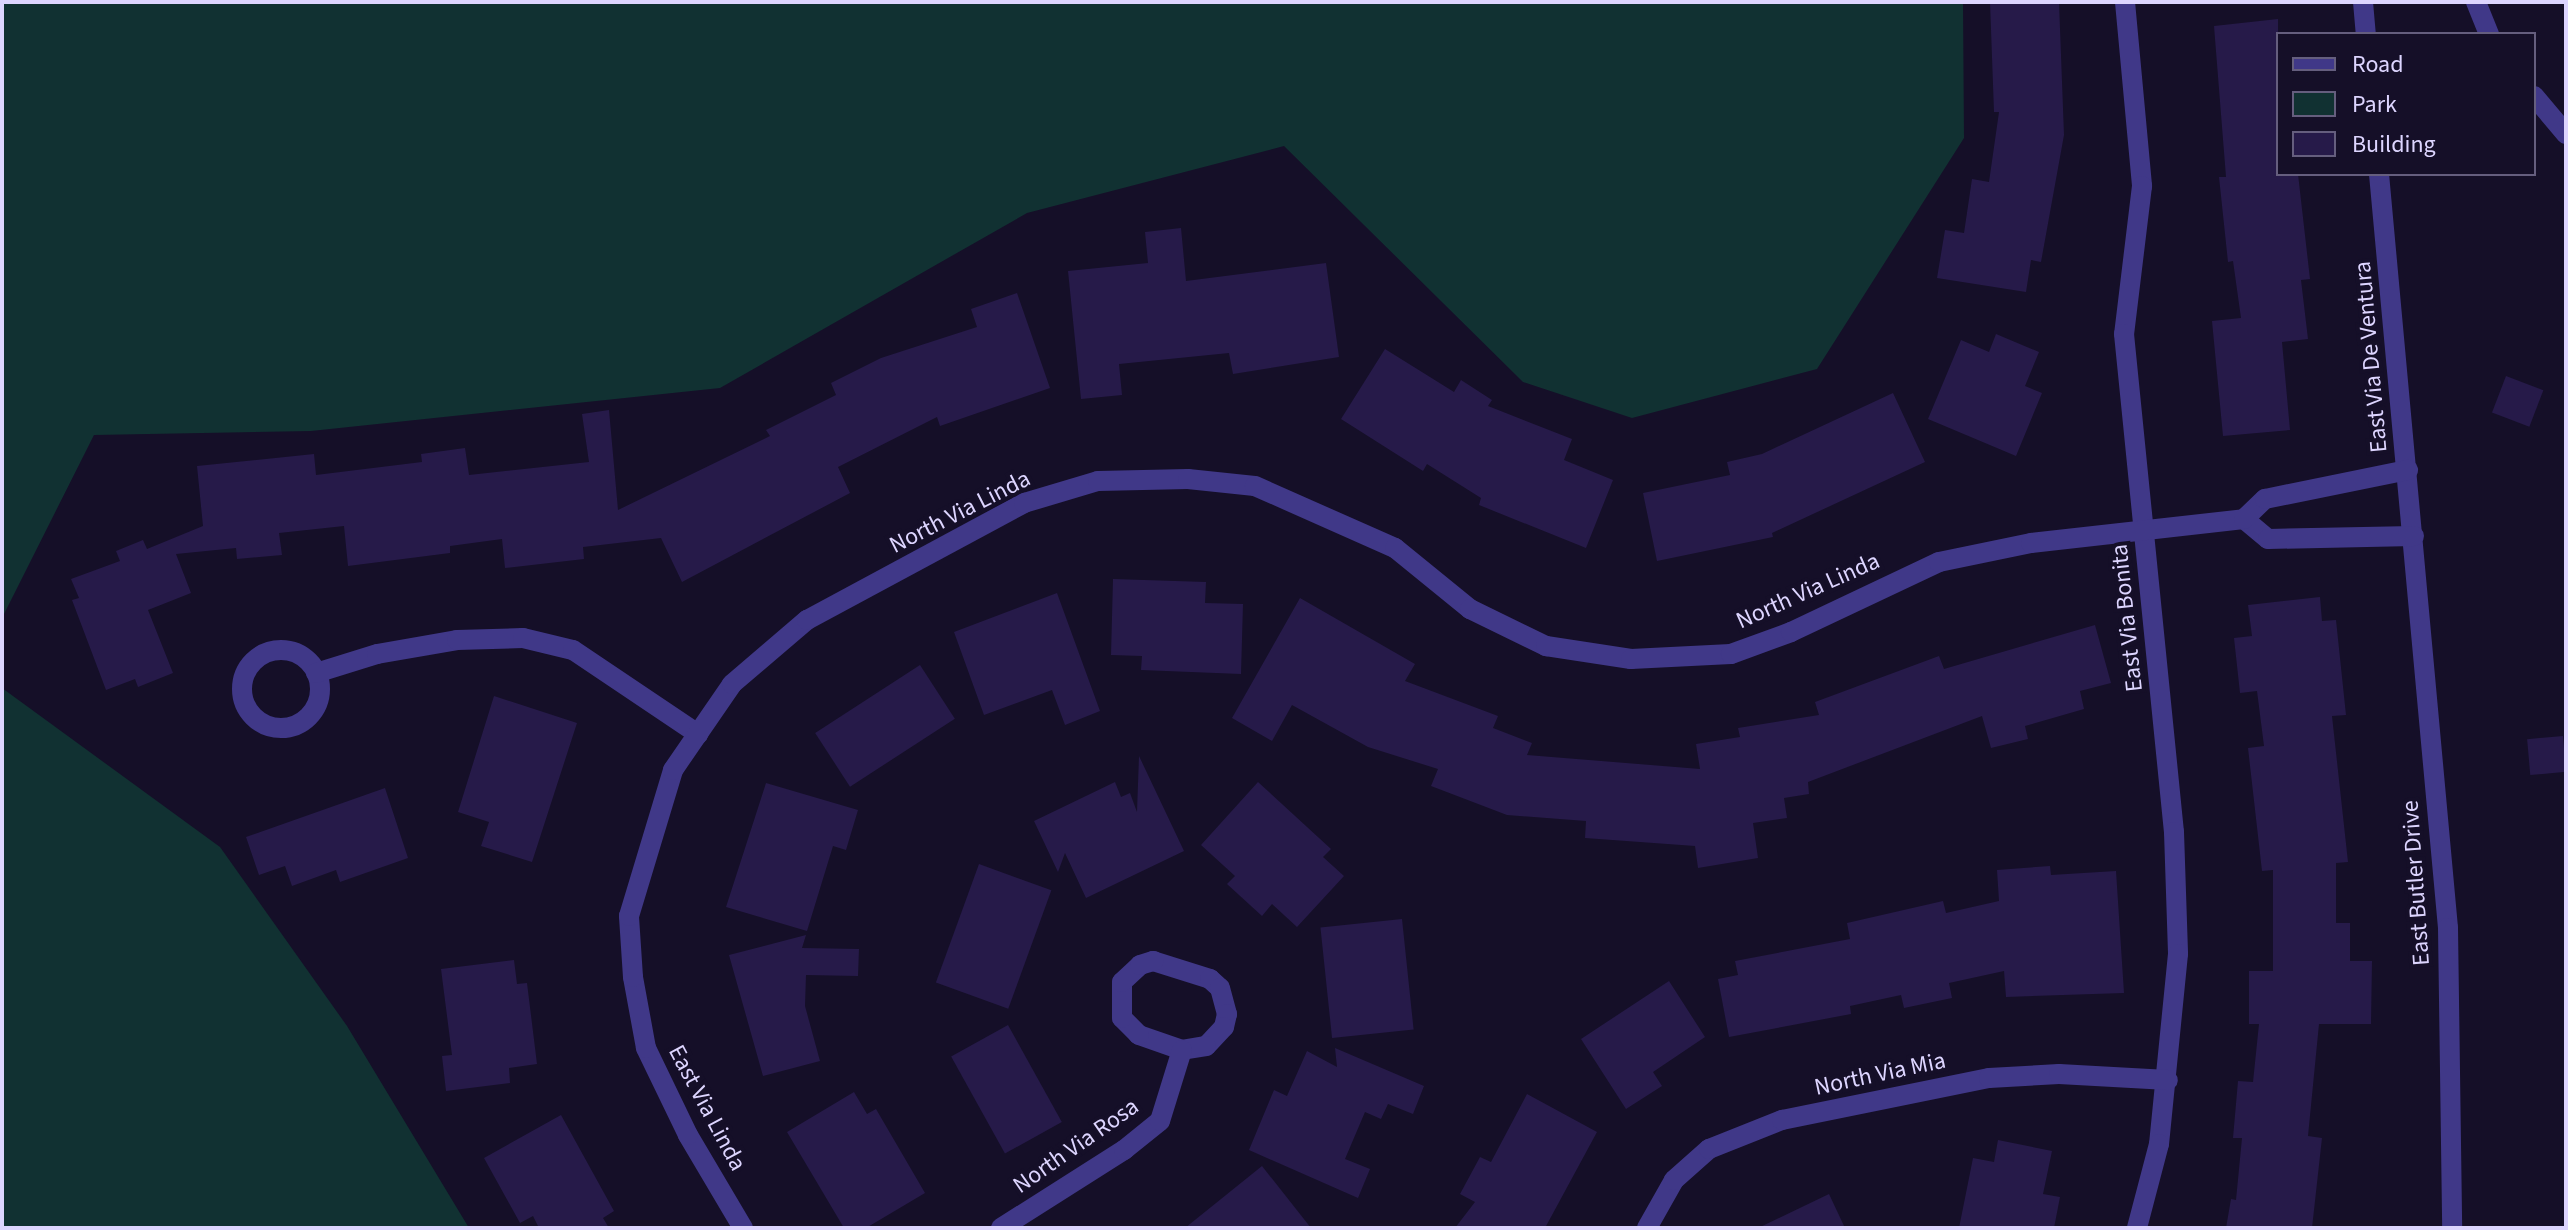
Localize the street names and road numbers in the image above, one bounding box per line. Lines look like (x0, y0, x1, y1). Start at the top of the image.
street label: East Via De Ventura (2348, 260, 2394, 454)
street label: North Via Linda (885, 464, 1035, 560)
street label: East Via Bonita (2105, 543, 2149, 693)
street label: North Via Linda (1732, 547, 1884, 635)
street label: East Butler Drive (2396, 799, 2436, 967)
street label: East Via Linda (662, 1040, 752, 1176)
street label: North Via Mia (1812, 1046, 1948, 1102)
street label: North Via Rosa (1008, 1092, 1144, 1200)

